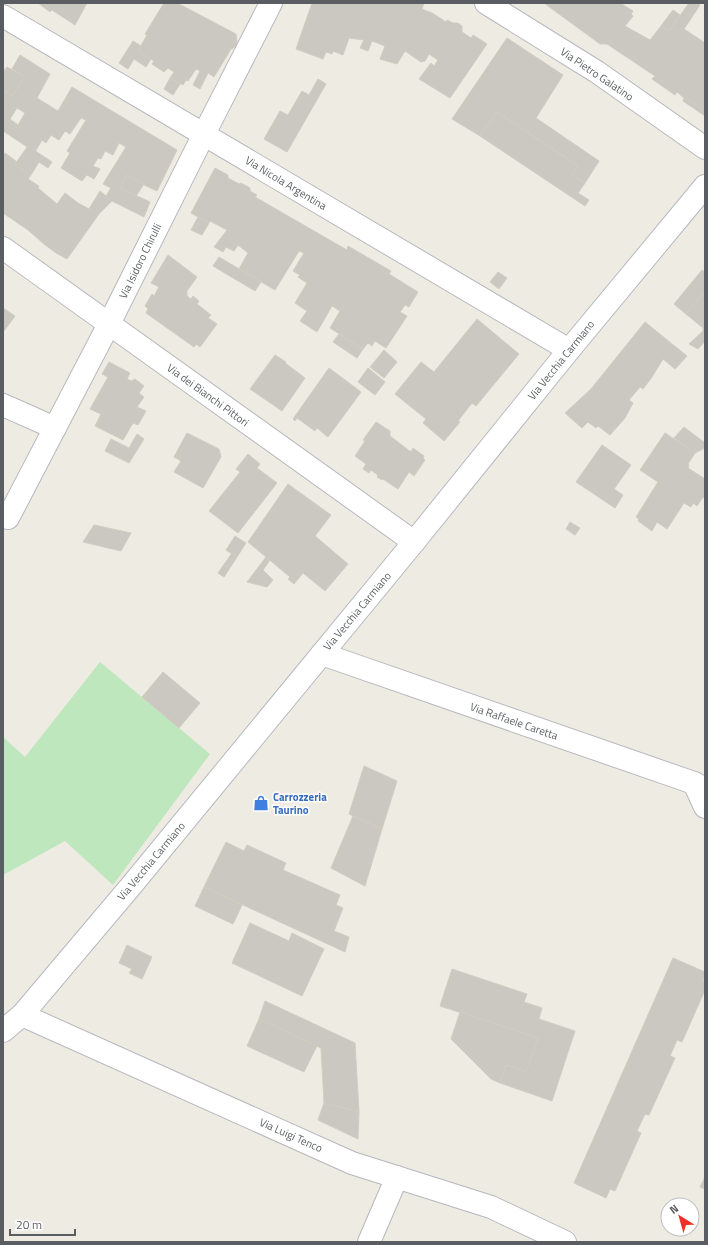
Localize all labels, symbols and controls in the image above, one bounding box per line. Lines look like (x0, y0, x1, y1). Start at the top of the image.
street label: Via Pietro Galatino (557, 44, 637, 105)
street label: Via Nicola Argentina (242, 152, 330, 214)
street label: Via Isidoro Chirulli (115, 221, 165, 301)
street label: Via Vecchia Carmiano (524, 317, 598, 403)
street label: Via dei Bianchi Pittori (164, 360, 252, 430)
street label: Via Vecchia Carmiano (319, 568, 395, 654)
street label: Via Raffaele Caretta (468, 698, 560, 744)
place label: Carrozzeria Taurino (273, 789, 327, 818)
shop icon: Carrozzeria Taurino (252, 794, 270, 812)
street label: Via Vecchia Carmiano (113, 818, 189, 904)
street label: Via Luigi Tenco (257, 1114, 325, 1156)
north arrow (660, 1197, 700, 1237)
text: N (666, 1200, 682, 1218)
scale bar (10, 1211, 75, 1237)
text: 20 m (16, 1215, 42, 1234)

